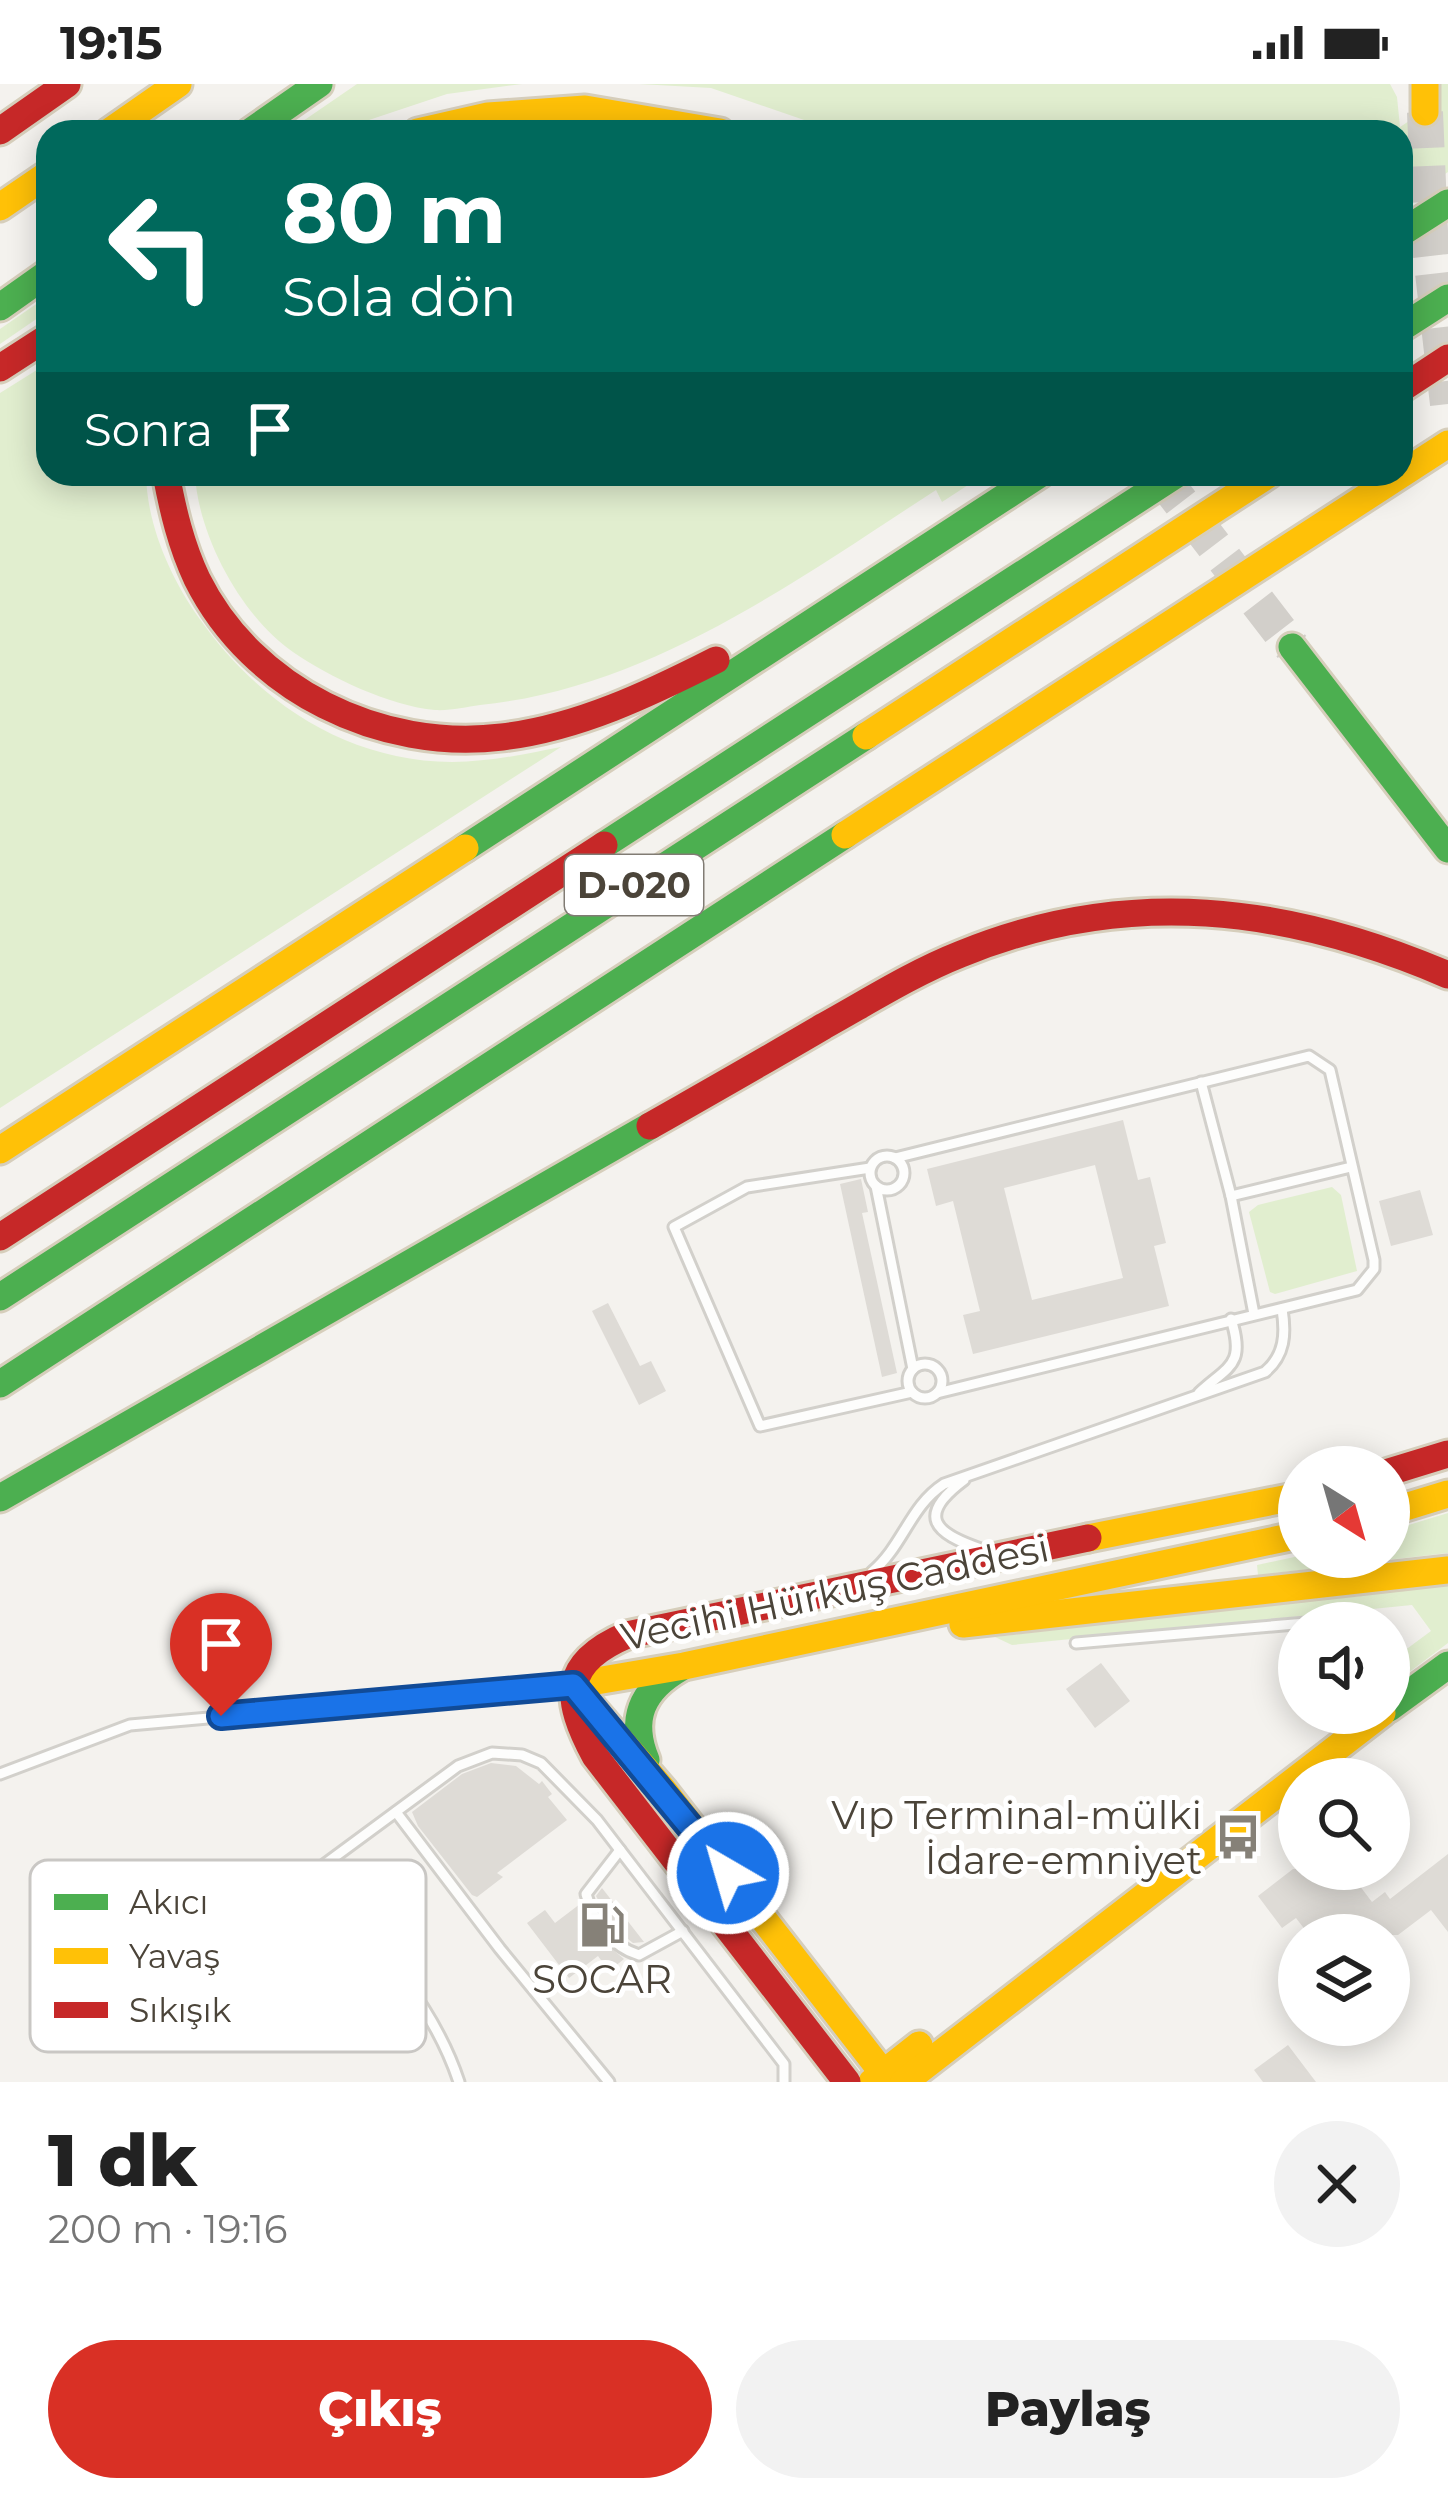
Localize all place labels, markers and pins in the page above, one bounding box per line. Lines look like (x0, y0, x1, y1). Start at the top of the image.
pin (170, 1593, 272, 1716)
place label: Vıp Terminal-mülki İdare-emniyet (831, 1791, 1202, 1884)
bus stop icon: Vıp Terminal-mülki İdare-emniyet (1213, 1812, 1263, 1862)
fuel station icon: SOCAR (577, 1900, 627, 1950)
place label: SOCAR (532, 1955, 672, 2003)

